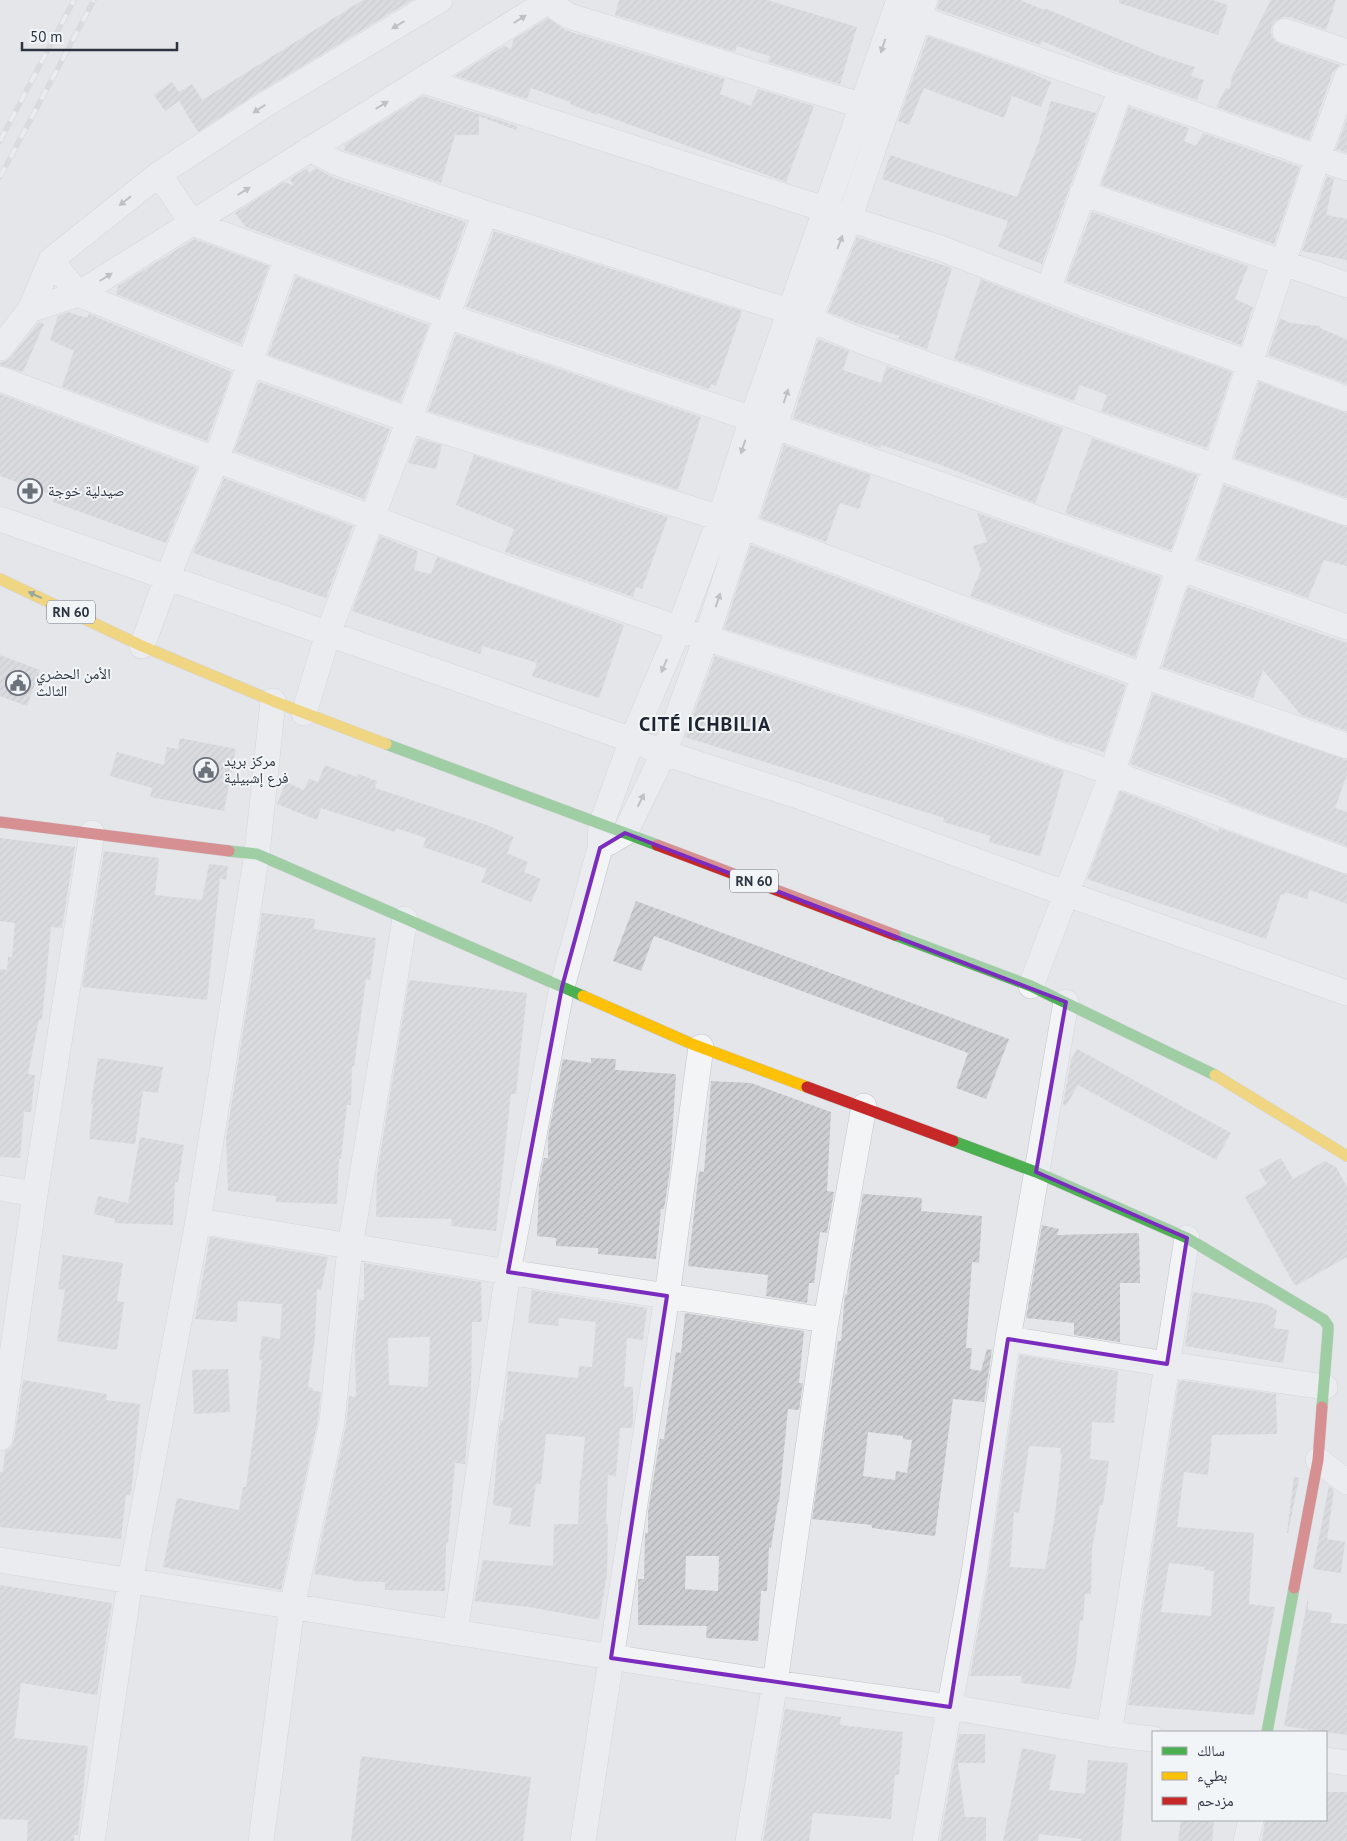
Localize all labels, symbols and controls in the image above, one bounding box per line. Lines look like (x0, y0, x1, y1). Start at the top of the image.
one-way arrow (513, 14, 526, 23)
scale bar (22, 20, 178, 52)
one-way arrow (391, 21, 406, 29)
text: 50 m (30, 27, 63, 46)
one-way arrow (879, 39, 887, 54)
one-way arrow (375, 100, 388, 109)
one-way arrow (252, 104, 266, 113)
one-way arrow (237, 186, 250, 195)
one-way arrow (118, 196, 132, 206)
one-way arrow (837, 235, 844, 250)
one-way arrow (99, 272, 113, 281)
one-way arrow (782, 388, 790, 403)
one-way arrow (739, 440, 746, 455)
pharmacy icon: صيدلية خوجة (17, 478, 43, 504)
place label: صيدلية خوجة (48, 481, 125, 500)
one-way arrow (28, 591, 42, 599)
one-way arrow (715, 592, 723, 607)
road number: RN 60 (47, 600, 95, 624)
one-way arrow (659, 659, 667, 673)
place label: الأمن الحضري الثالث (36, 664, 111, 700)
public building icon: الأمن الحضري الثالث (5, 670, 31, 696)
district label: CITÉ ICHBILIA (639, 711, 771, 737)
place label: مركز بريد فرع إشبيلية (224, 751, 289, 788)
public building icon: مركز بريد فرع إشبيلية (193, 757, 219, 783)
one-way arrow (637, 793, 645, 807)
road number: RN 60 (730, 869, 778, 892)
legend (1152, 1731, 1327, 1821)
text: سالك (1197, 1741, 1225, 1760)
text: بطيء (1197, 1766, 1227, 1788)
text: مزدحم (1197, 1791, 1234, 1811)

